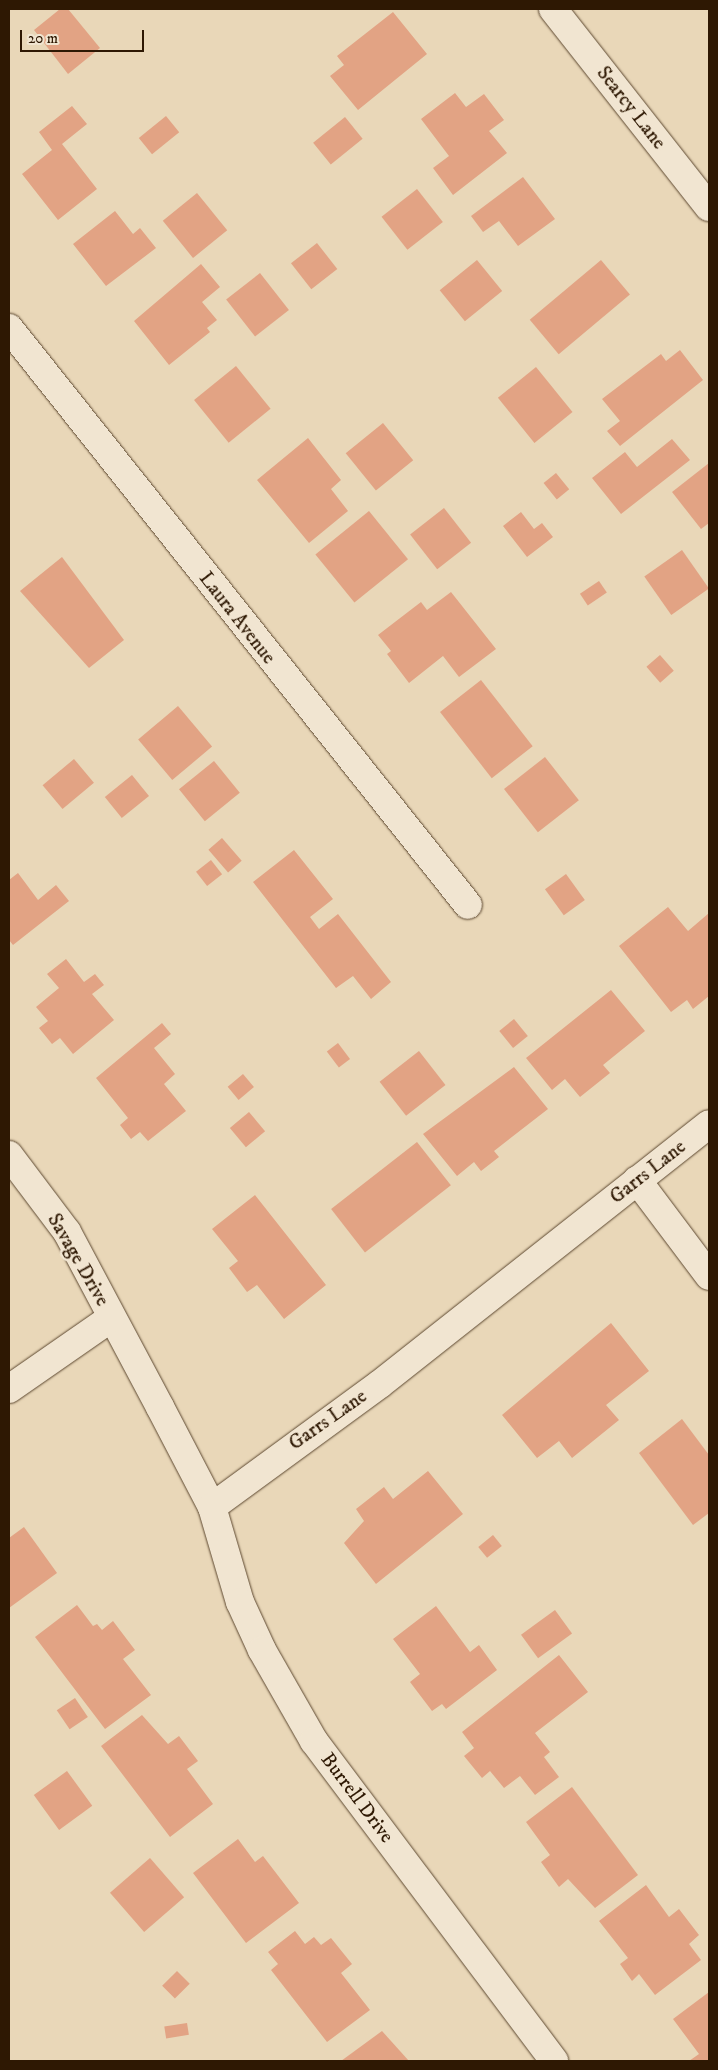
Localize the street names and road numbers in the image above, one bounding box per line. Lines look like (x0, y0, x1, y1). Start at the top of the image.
street label: Searcy Lane (591, 62, 671, 154)
street label: Laura Avenue (194, 567, 280, 669)
street label: Garrs Lane (605, 1135, 691, 1209)
street label: Savage Drive (42, 1209, 114, 1311)
street label: Garrs Lane (284, 1384, 372, 1456)
street label: Burrell Drive (315, 1748, 399, 1848)

